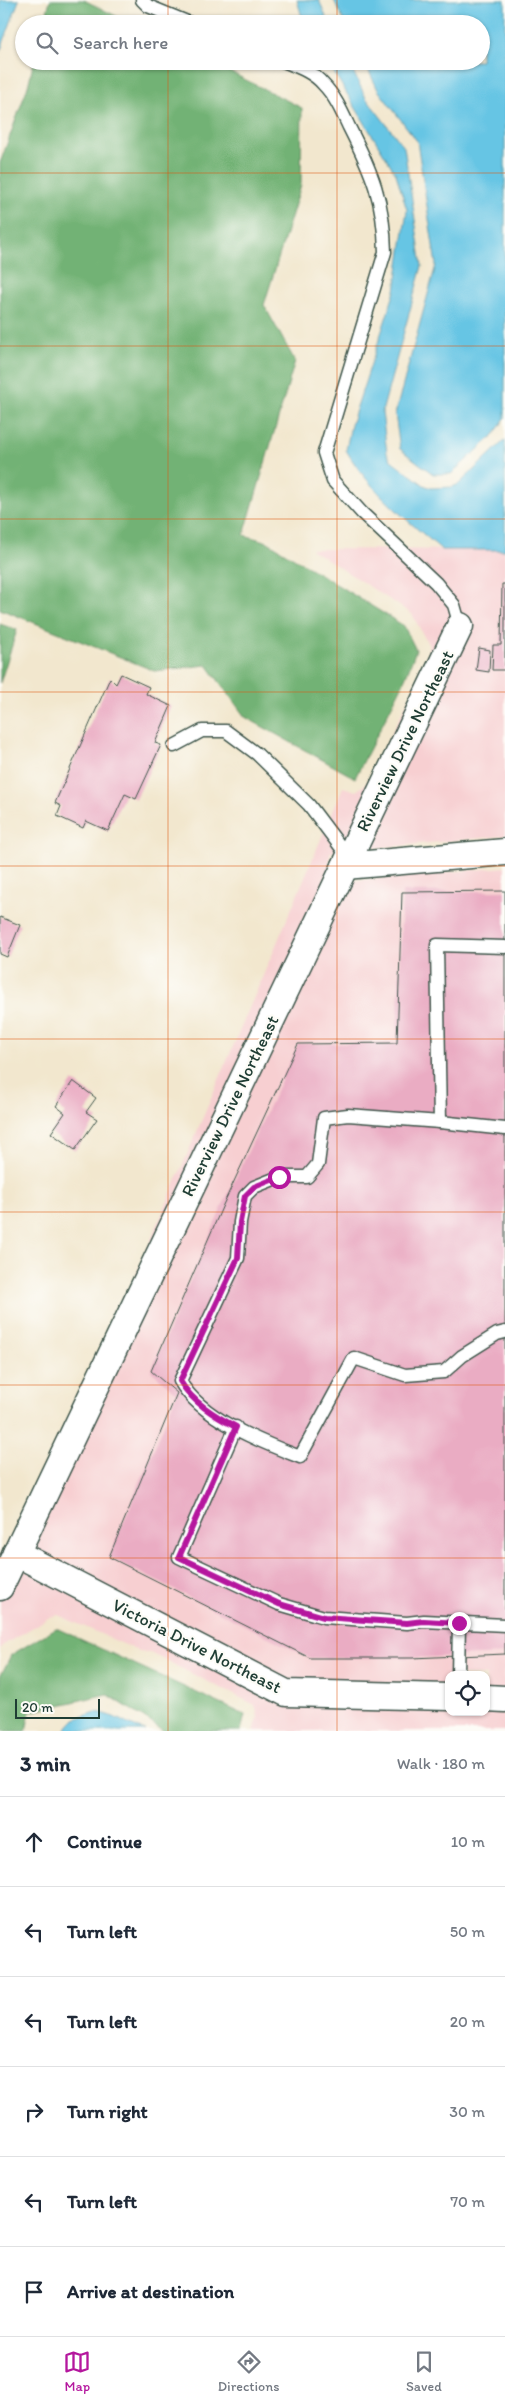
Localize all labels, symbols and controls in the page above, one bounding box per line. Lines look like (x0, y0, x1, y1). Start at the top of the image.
search box (15, 15, 490, 70)
icon: search (33, 29, 61, 57)
text: Search here (73, 31, 168, 54)
street label: Riverview Drive Northeast (352, 647, 459, 835)
street label: Riverview Drive Northeast (177, 1012, 284, 1200)
route start (268, 1166, 291, 1189)
street label: Victoria Drive Northeast (109, 1594, 285, 1698)
route end (448, 1612, 471, 1635)
map controls (445, 1671, 490, 1716)
button: locate (445, 1671, 490, 1716)
scale bar (15, 1696, 100, 1719)
text: 20 m (22, 1699, 53, 1716)
text: 3 min (20, 1751, 70, 1776)
text: Walk · 180 m (397, 1754, 485, 1773)
icon: ahead (20, 1828, 48, 1856)
text: Continue (67, 1830, 142, 1853)
text: 10 m (451, 1832, 485, 1851)
icon: left (20, 1918, 48, 1946)
text: Turn left (67, 1920, 137, 1943)
text: 50 m (450, 1922, 485, 1941)
icon: left (20, 2008, 48, 2036)
text: Turn left (67, 2010, 137, 2033)
text: 20 m (450, 2012, 485, 2031)
icon: right (20, 2098, 48, 2126)
text: Turn right (67, 2100, 148, 2123)
text: 30 m (449, 2102, 485, 2121)
icon: left (20, 2188, 48, 2216)
text: Turn left (67, 2190, 137, 2213)
text: 70 m (450, 2192, 485, 2211)
icon: arrive (20, 2278, 48, 2306)
text: Arrive at destination (67, 2280, 234, 2303)
tab: Map (63, 2348, 91, 2395)
tab: Directions (218, 2348, 279, 2395)
tab: Saved (406, 2348, 442, 2395)

